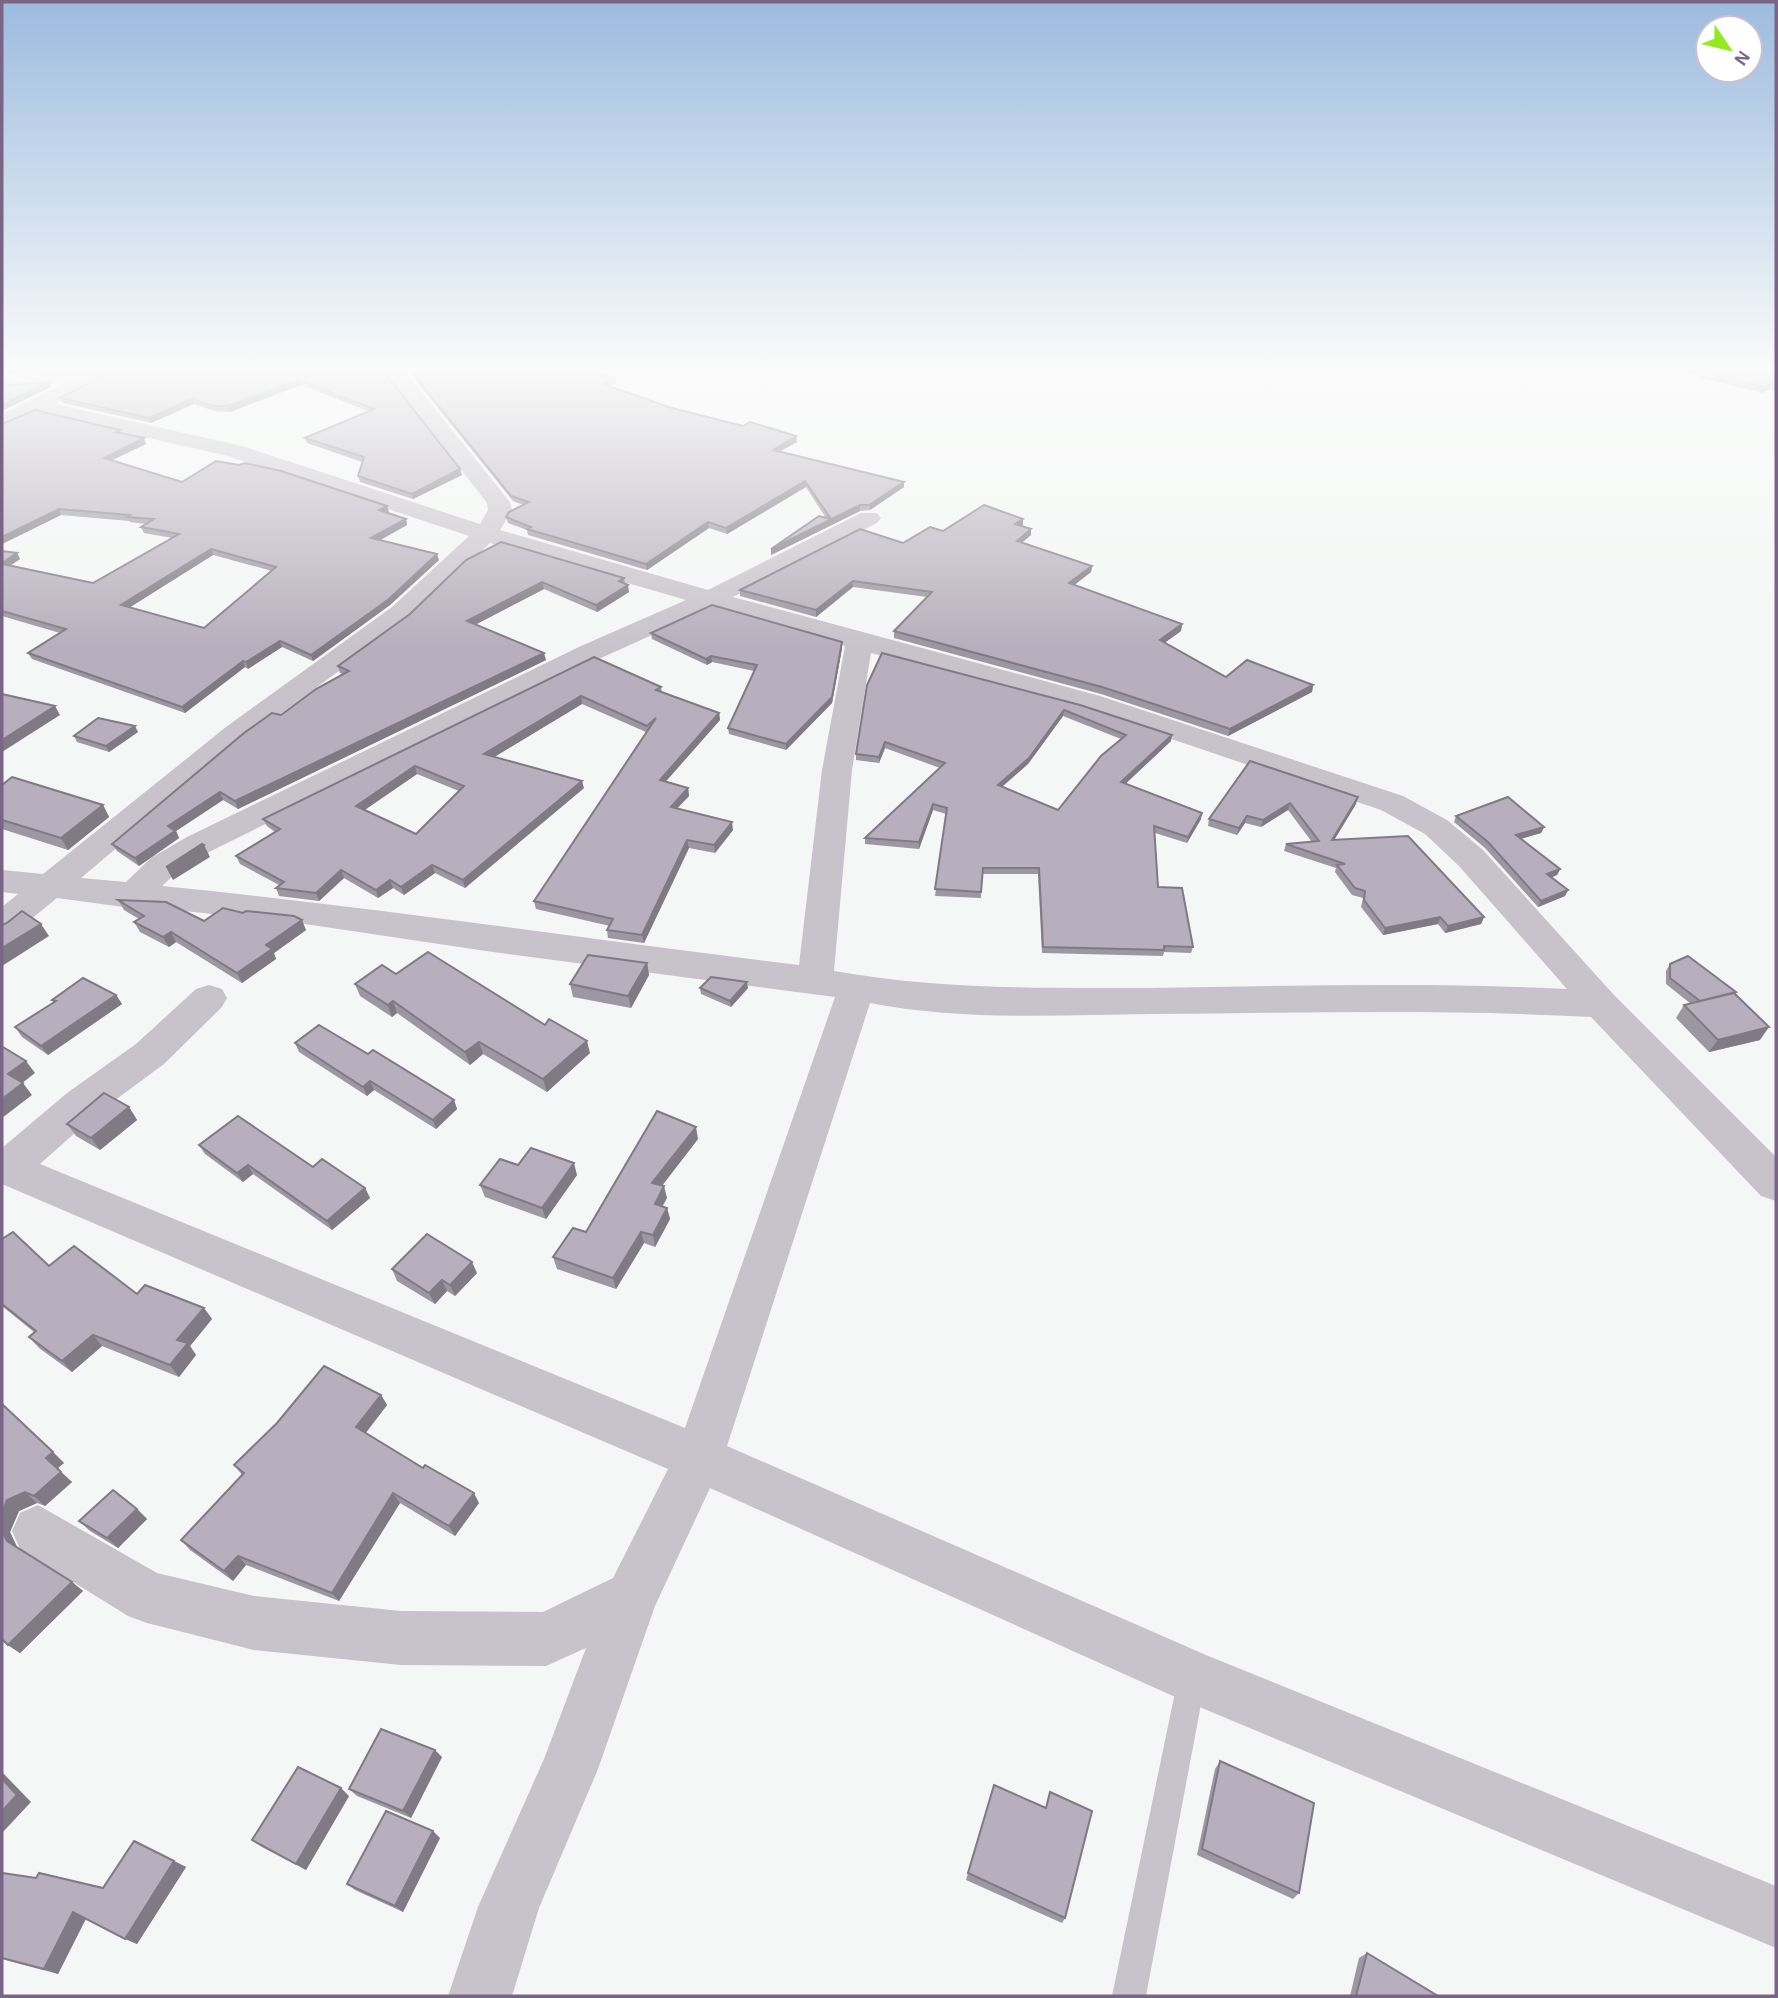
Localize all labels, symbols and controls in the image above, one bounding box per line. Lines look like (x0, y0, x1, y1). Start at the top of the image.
north arrow (1694, 14, 1764, 84)
text: N (1730, 47, 1753, 69)

